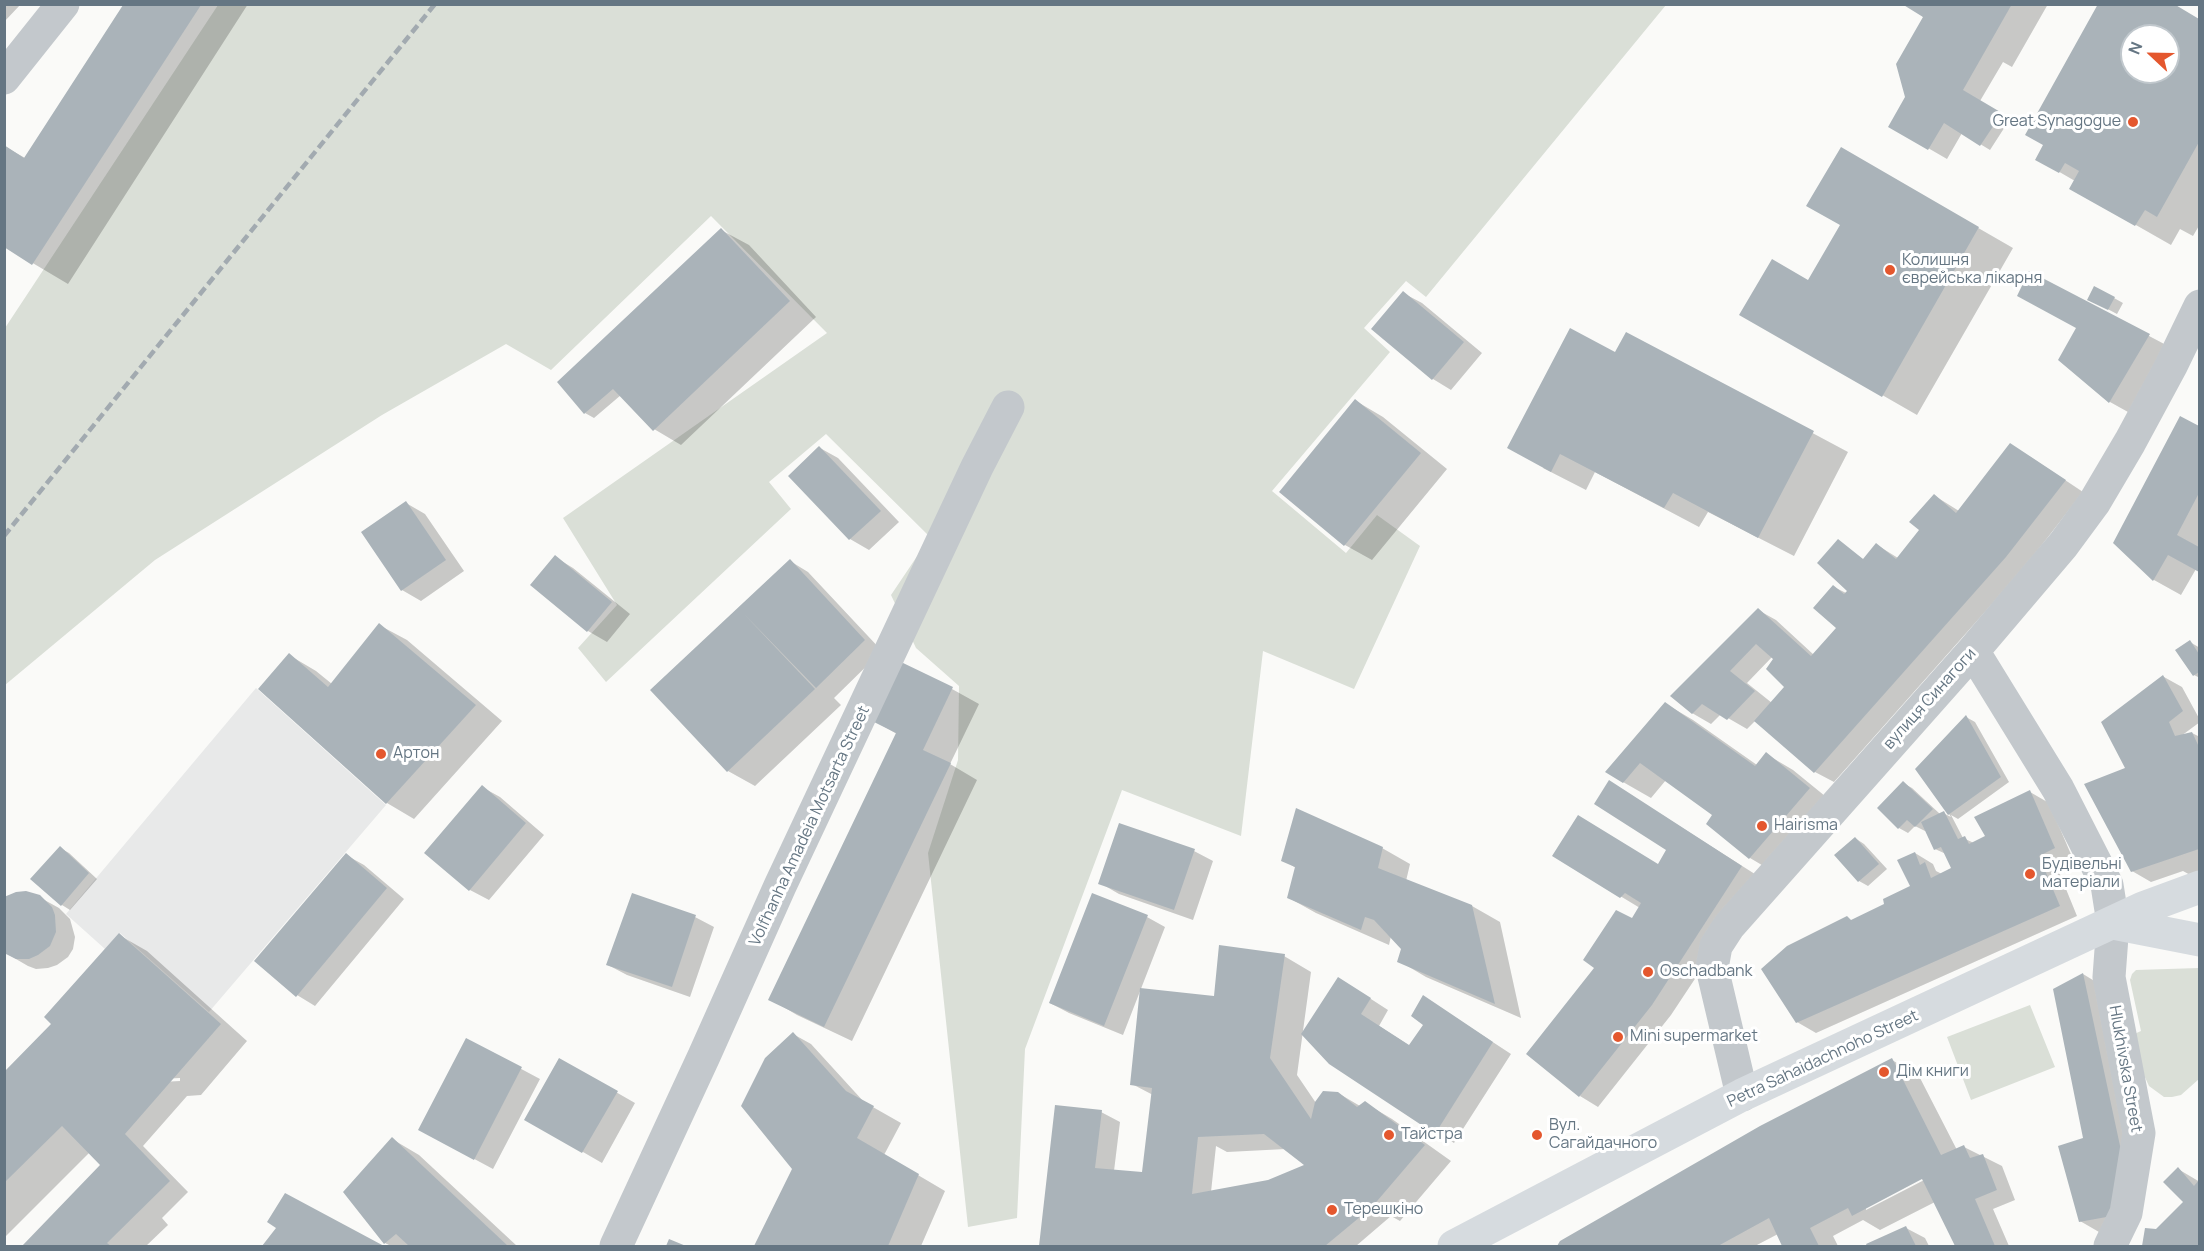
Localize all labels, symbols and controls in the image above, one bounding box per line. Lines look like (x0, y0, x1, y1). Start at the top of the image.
north arrow (2120, 24, 2180, 84)
text: N (2123, 39, 2148, 57)
place label: Great Synagogue (1993, 112, 2121, 132)
marker: Great Synagogue (2126, 115, 2140, 129)
place label: Колишня єврейська лікарня (1902, 251, 2042, 289)
marker: Колишня єврейська лікарня (1883, 263, 1897, 277)
street label: вулиця Синагоги (1880, 645, 1980, 753)
street label: Volfhanha Amadeia Motsarta Street (746, 703, 874, 949)
place label: Артон (393, 744, 439, 764)
marker: Артон (374, 747, 388, 761)
place label: Hairisma (1774, 816, 1838, 836)
marker: Hairisma (1755, 819, 1769, 833)
place label: Будівельні матеріали (2042, 855, 2122, 893)
marker: Будівельні матеріали (2023, 867, 2037, 881)
place label: Oschadbank (1660, 962, 1753, 982)
marker: Oschadbank (1641, 965, 1655, 979)
street label: Hlukhivska Street (2104, 1004, 2146, 1134)
street label: Petra Sahaidachnoho Street (1724, 1006, 1922, 1112)
place label: Mini supermarket (1630, 1027, 1758, 1047)
marker: Mini supermarket (1611, 1030, 1625, 1044)
place label: Дім книги (1896, 1062, 1969, 1082)
marker: Дім книги (1877, 1065, 1891, 1079)
place label: Вул. Сагайдачного (1549, 1116, 1657, 1154)
place label: Тайстра (1401, 1125, 1463, 1145)
marker: Тайстра (1382, 1128, 1396, 1142)
marker: Вул. Сагайдачного (1530, 1128, 1544, 1142)
place label: Терешкіно (1344, 1200, 1423, 1220)
marker: Терешкіно (1325, 1203, 1339, 1217)

